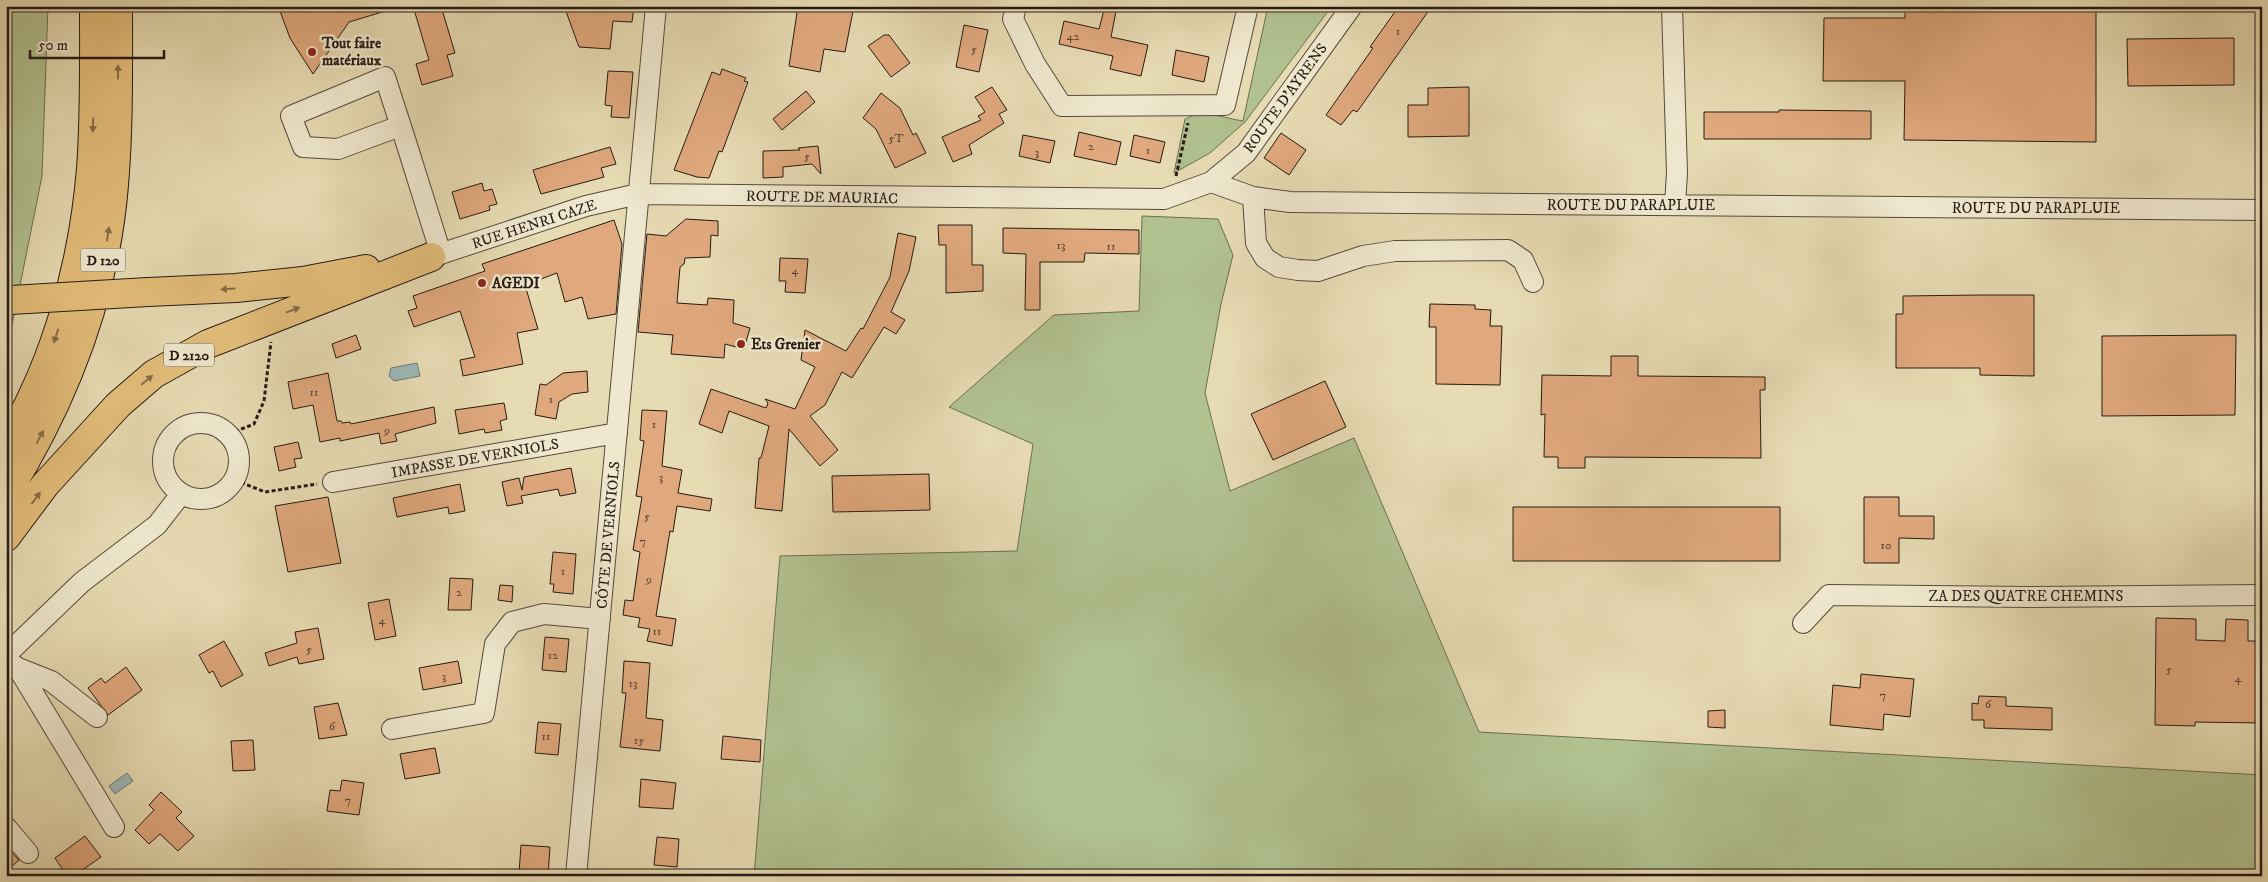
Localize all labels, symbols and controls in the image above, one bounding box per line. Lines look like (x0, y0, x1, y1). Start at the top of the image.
house number: 1 (1396, 24, 1400, 39)
scale bar (30, 28, 164, 60)
house number: 42 (1067, 29, 1080, 44)
place label: Tout faire matériaux (321, 34, 382, 70)
text: 50 m (38, 36, 68, 55)
street label: ROUTE D'AYRENS (1239, 40, 1332, 157)
house number: 5 (971, 42, 977, 57)
marker: Tout faire matériaux (306, 46, 318, 58)
one-way arrow (114, 64, 122, 80)
one-way arrow (88, 117, 96, 133)
house number: 5T (888, 131, 904, 146)
house number: 2 (1088, 139, 1094, 154)
house number: 1 (1146, 143, 1150, 158)
house number: 3 (1035, 145, 1039, 160)
house number: 5 (804, 149, 810, 164)
street label: ROUTE DE MAURIAC (746, 187, 898, 208)
street label: RUE HENRI CAZE (469, 195, 599, 254)
street label: ROUTE DU PARAPLUIE (1547, 196, 1715, 215)
street label: ROUTE DU PARAPLUIE (1952, 199, 2120, 218)
one-way arrow (104, 226, 112, 242)
house number: 13 (1057, 238, 1065, 253)
house number: 11 (1107, 239, 1115, 254)
road number: D 120 (80, 248, 126, 272)
house number: 4 (792, 263, 800, 278)
place label: AGEDI (491, 274, 540, 293)
marker: AGEDI (476, 277, 488, 289)
one-way arrow (219, 285, 235, 293)
one-way arrow (286, 306, 300, 314)
one-way arrow (52, 329, 60, 344)
place label: Ets Grenier (751, 335, 821, 354)
marker: Ets Grenier (735, 338, 747, 350)
road number: D 2120 (164, 344, 214, 366)
one-way arrow (141, 375, 153, 386)
house number: 11 (310, 385, 318, 400)
house number: 1 (549, 392, 553, 407)
house number: 1 (652, 417, 656, 432)
house number: 9 (383, 423, 390, 438)
one-way arrow (35, 430, 44, 444)
street label: IMPASSE DE VERNIOLS (390, 434, 560, 483)
street label: CÔTE DE VERNIOLS (593, 460, 624, 610)
house number: 3 (659, 470, 663, 485)
one-way arrow (30, 492, 41, 505)
house number: 5 (644, 509, 650, 524)
house number: 7 (640, 534, 646, 549)
house number: 10 (1881, 538, 1891, 553)
house number: 1 (561, 564, 565, 579)
house number: 9 (645, 572, 652, 587)
house number: 2 (456, 585, 462, 600)
street label: ZA DES QUATRE CHEMINS (1929, 587, 2124, 606)
house number: 4 (379, 613, 387, 628)
house number: 11 (653, 624, 661, 639)
house number: 5 (306, 642, 312, 657)
house number: 12 (548, 648, 558, 663)
house number: 5 (2166, 662, 2172, 677)
house number: 3 (442, 669, 446, 684)
house number: 4 (2235, 671, 2243, 686)
house number: 13 (629, 676, 637, 691)
house number: 7 (1880, 688, 1886, 703)
house number: 6 (1985, 697, 1992, 712)
house number: 6 (329, 719, 336, 734)
house number: 11 (542, 729, 550, 744)
house number: 15 (634, 733, 644, 748)
house number: 7 (345, 793, 351, 808)

